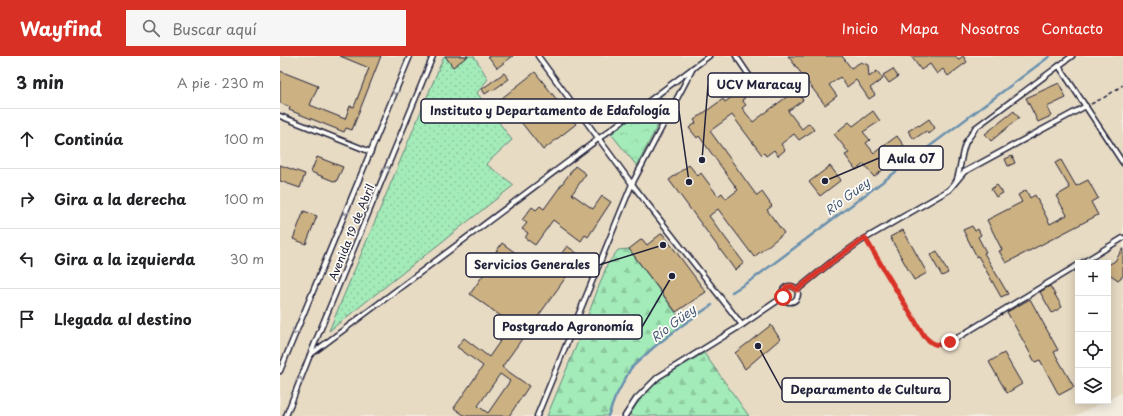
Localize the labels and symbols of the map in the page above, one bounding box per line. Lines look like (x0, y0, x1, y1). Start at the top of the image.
callout: UCV Maracay (708, 73, 809, 97)
text: UCV Maracay (717, 75, 801, 93)
one-way arrow (392, 89, 400, 96)
callout: Instituto y Departamento de Edafología (421, 99, 679, 123)
text: Instituto y Departamento de Edafología (430, 101, 670, 119)
callout: Aula 07 (879, 146, 943, 170)
text: Aula 07 (886, 149, 935, 167)
one-way arrow (382, 165, 390, 172)
water label: Río Guey (821, 172, 874, 219)
street label: Avenida 19 de Abril (324, 181, 378, 283)
one-way arrow (342, 209, 350, 216)
callout: Servicios Generales (466, 253, 599, 277)
text: Servicios Generales (474, 255, 590, 273)
route start (774, 288, 792, 306)
water label: Río Güey (647, 299, 700, 346)
callout: Postgrado Agronomía (494, 315, 642, 339)
text: Postgrado Agronomía (502, 317, 634, 335)
one-way arrow (292, 329, 300, 336)
route end (941, 333, 959, 351)
one-way arrow (296, 376, 304, 383)
callout: Deparamento de Cultura (782, 378, 950, 402)
text: Deparamento de Cultura (790, 380, 942, 398)

